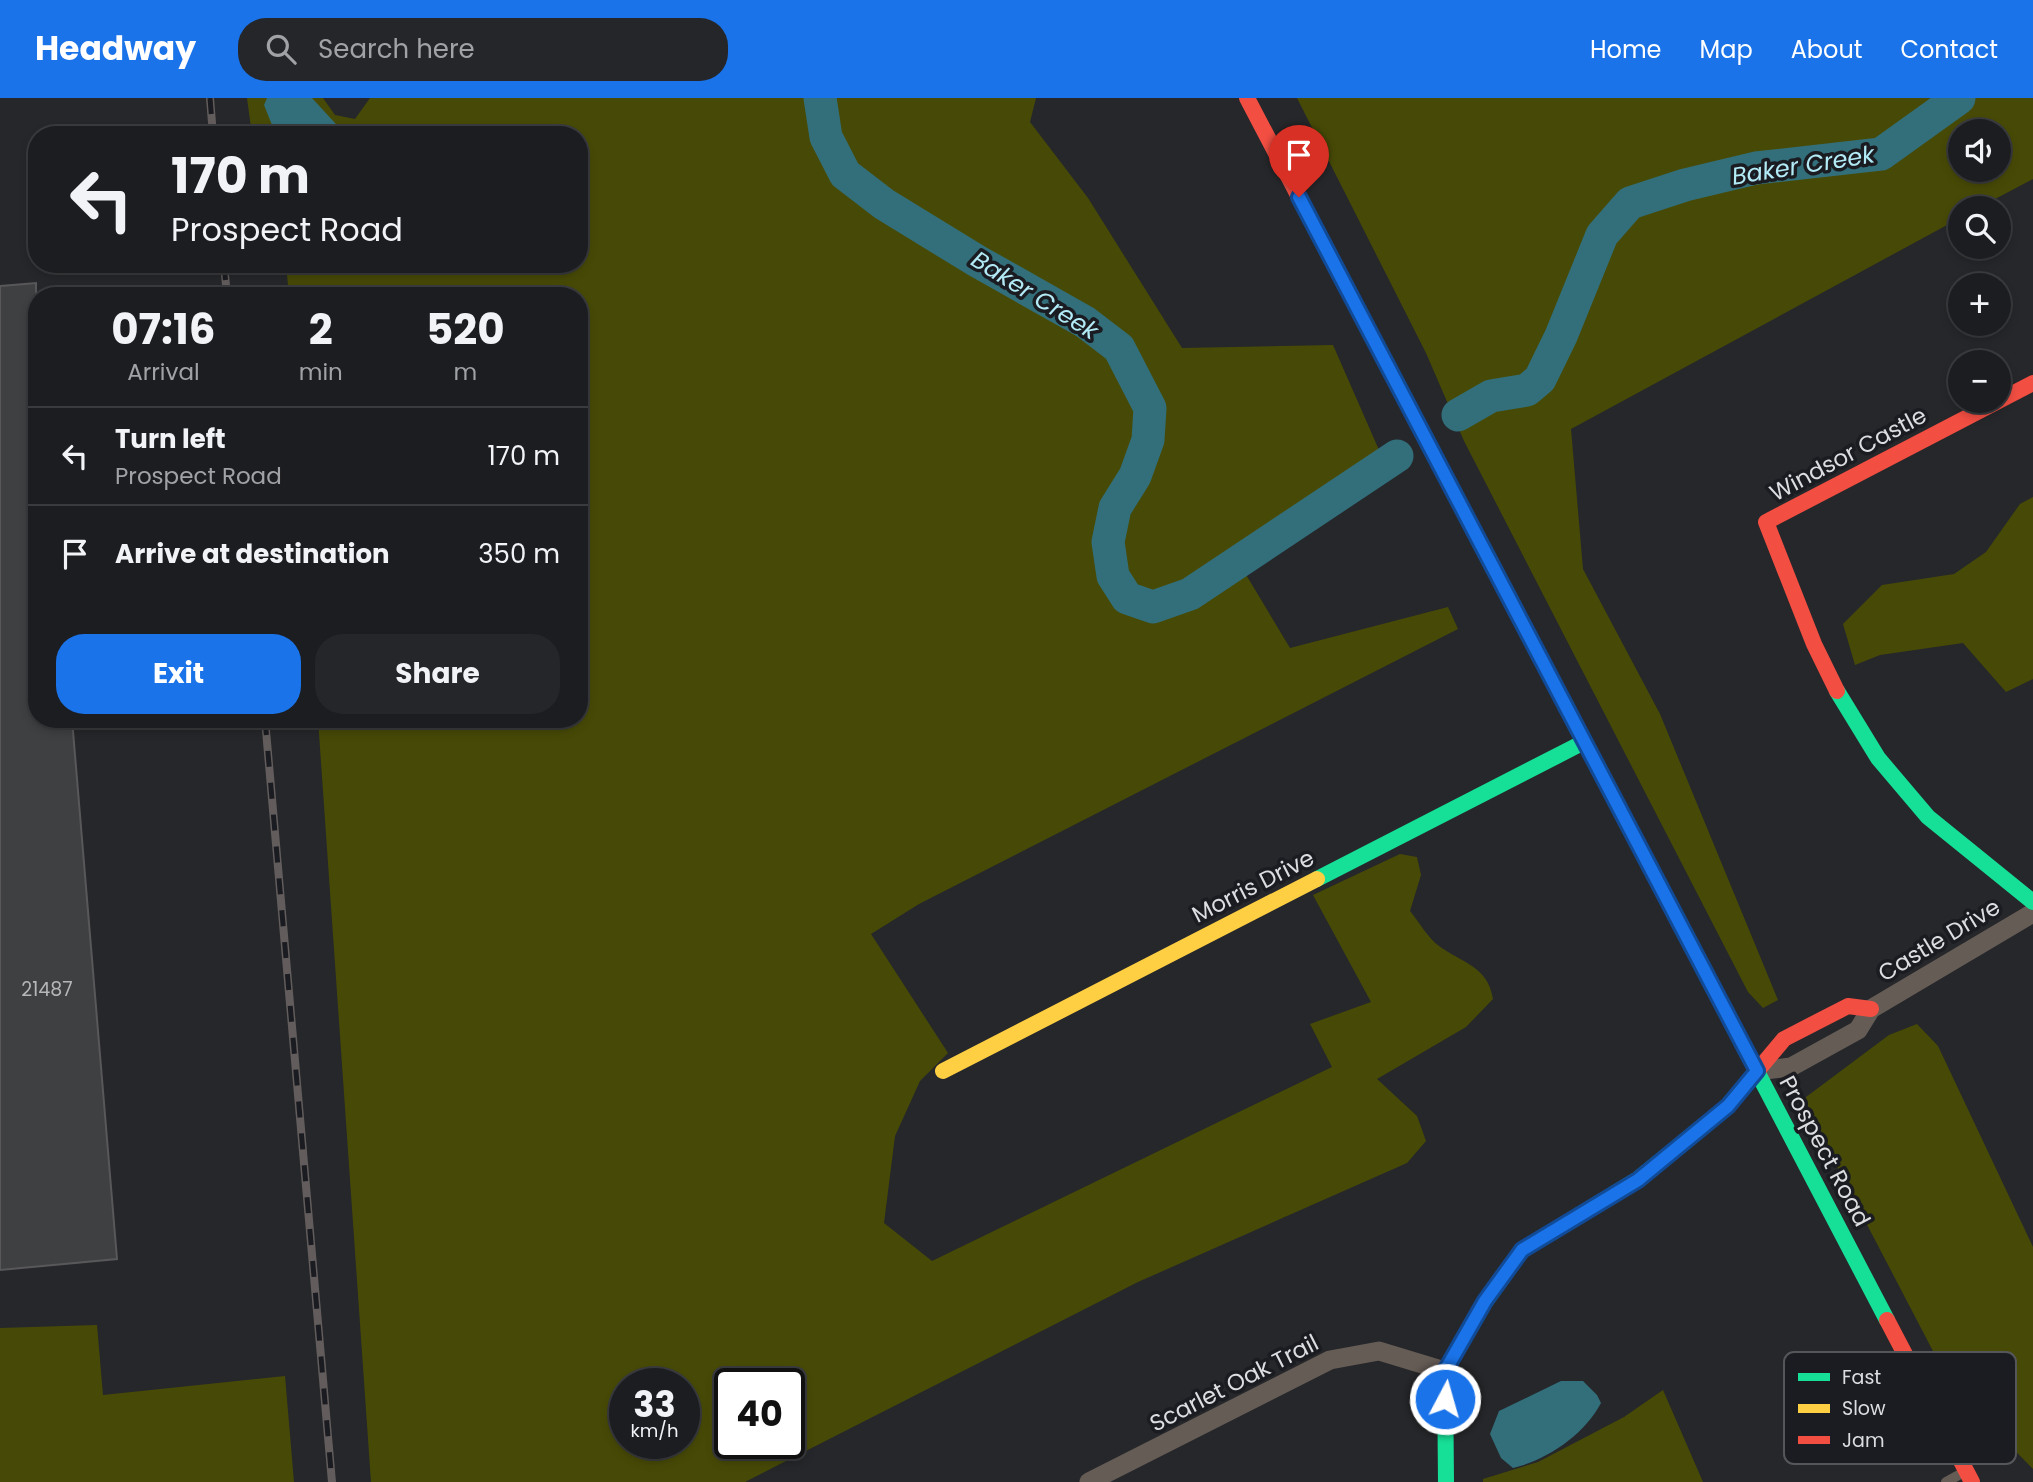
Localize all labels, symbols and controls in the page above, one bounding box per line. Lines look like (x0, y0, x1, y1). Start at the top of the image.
search box (238, 18, 728, 81)
text: Headway (35, 25, 196, 72)
icon: search (262, 30, 300, 68)
text: Search here (318, 31, 475, 67)
text: Home (1590, 33, 1662, 66)
text: Map (1700, 33, 1753, 66)
text: About (1791, 33, 1862, 66)
text: Contact (1900, 33, 1998, 66)
map controls (1948, 119, 2011, 413)
button: sound (1948, 119, 2011, 182)
pin (1269, 125, 1329, 197)
icon: arrive (1280, 136, 1318, 174)
water label: Baker Creek (1729, 137, 1878, 193)
text: 170 m (171, 142, 310, 210)
icon: left (56, 154, 147, 245)
button: search (1948, 196, 2011, 259)
text: Prospect Road (171, 207, 403, 252)
water label: Baker Creek (965, 243, 1106, 348)
button: + (1948, 273, 2011, 336)
text: 07:16 (111, 300, 216, 359)
text: 2 (309, 300, 333, 359)
text: 520 (426, 300, 505, 359)
button: − (1948, 350, 2011, 413)
text: Arrival (127, 356, 200, 388)
text: min (299, 356, 343, 388)
text: m (454, 356, 477, 388)
street label: Windsor Castle (1764, 399, 1932, 509)
text: Turn left (115, 421, 226, 457)
icon: left (56, 437, 94, 475)
text: 170 m (487, 438, 560, 474)
text: Prospect Road (115, 460, 282, 492)
icon: arrive (56, 535, 94, 573)
text: Arrive at destination (115, 536, 390, 572)
text: 350 m (478, 536, 560, 572)
button: Exit (56, 634, 301, 714)
button: Share (315, 634, 560, 714)
street label: Morris Drive (1186, 842, 1320, 930)
street label: Castle Drive (1872, 891, 2006, 989)
house number: 21487 (21, 976, 73, 1003)
street label: Prospect Road (1772, 1070, 1878, 1232)
street label: Scarlet Oak Trail (1144, 1327, 1324, 1439)
legend (1784, 1352, 2016, 1464)
position arrow (1408, 1362, 1482, 1436)
text: Fast (1842, 1364, 1881, 1391)
speed limit sign: 40 (714, 1368, 805, 1459)
text: 33 (633, 1380, 676, 1429)
text: Slow (1842, 1395, 1886, 1422)
text: km/h (631, 1418, 678, 1443)
text: Jam (1842, 1427, 1884, 1454)

